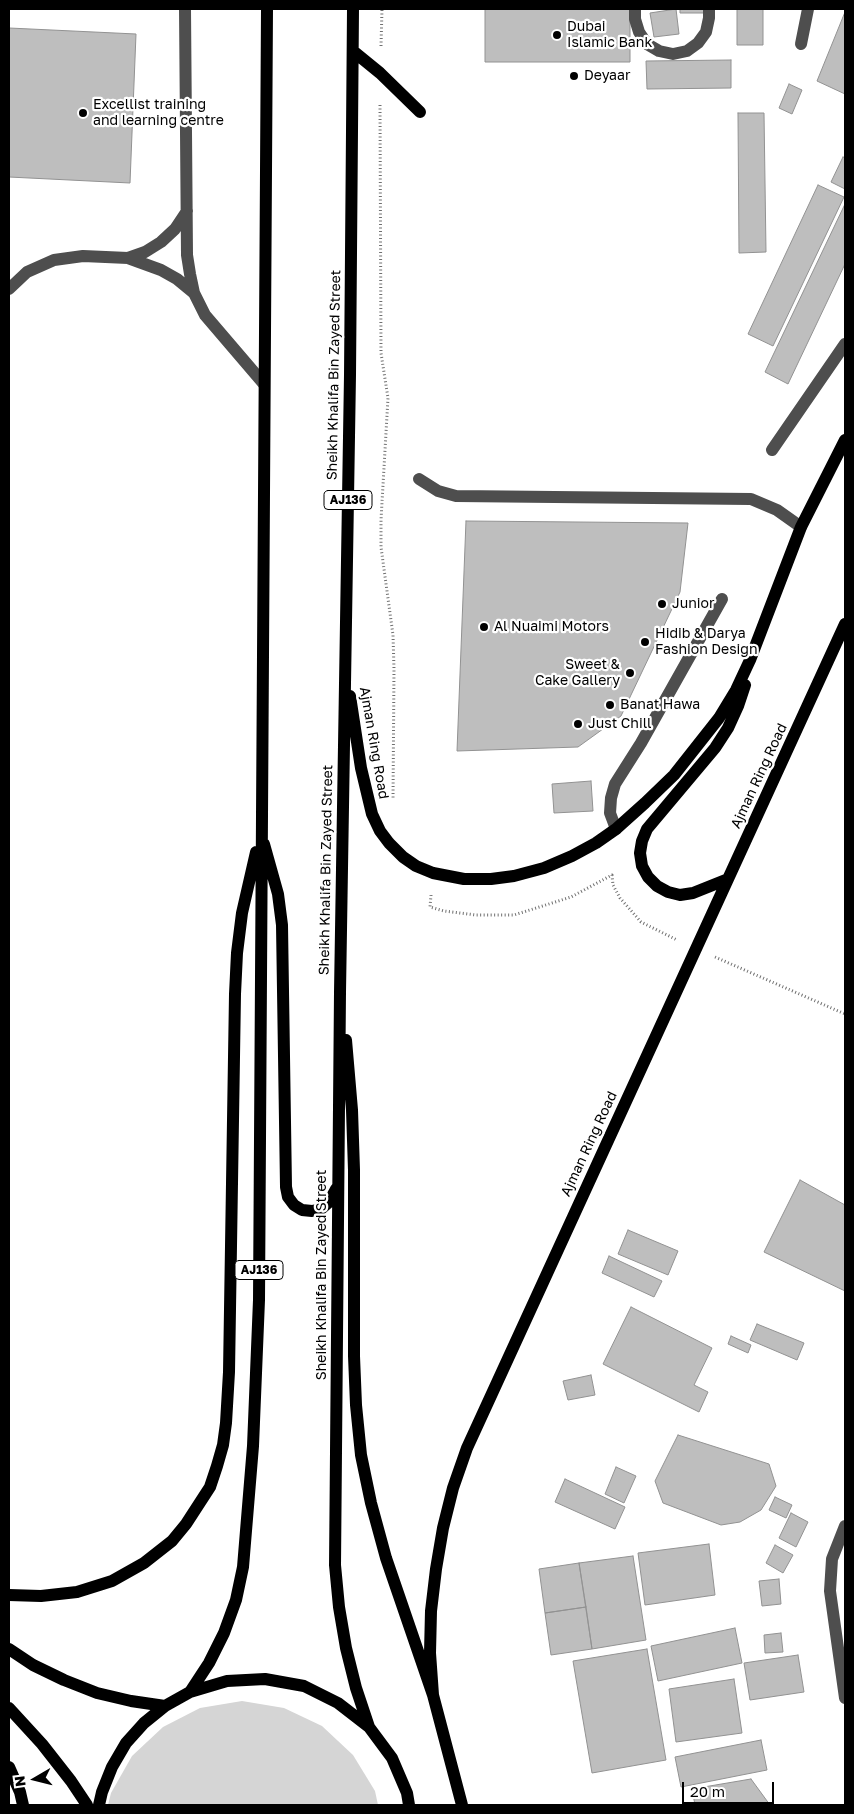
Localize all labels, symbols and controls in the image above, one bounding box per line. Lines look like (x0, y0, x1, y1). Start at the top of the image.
place label: Dubai Islamic Bank (567, 19, 652, 52)
marker: Dubai Islamic Bank (551, 29, 563, 41)
place label: Deyaar (584, 68, 630, 84)
marker: Deyaar (568, 70, 580, 82)
place label: Excellist training and learning centre (93, 97, 224, 130)
marker: Excellist training and learning centre (77, 107, 89, 119)
street label: Sheikh Khalifa Bin Zayed Street (324, 270, 344, 480)
road number: AJ136 (324, 490, 372, 510)
place label: Junior (672, 596, 714, 612)
marker: Junior (656, 598, 668, 610)
place label: Al Nuaimi Motors (494, 619, 609, 635)
marker: Al Nuaimi Motors (478, 621, 490, 633)
place label: Hidib & Darya Fashion Design (655, 626, 758, 658)
marker: Hidib & Darya Fashion Design (639, 636, 651, 648)
place label: Sweet & Cake Gallery (535, 657, 620, 690)
marker: Sweet & Cake Gallery (624, 667, 636, 679)
street label: Ajman Ring Road (356, 685, 392, 801)
place label: Banat Hawa (620, 697, 700, 713)
marker: Banat Hawa (604, 699, 616, 711)
place label: Just Chill (588, 716, 652, 732)
marker: Just Chill (572, 718, 584, 730)
street label: Ajman Ring Road (727, 721, 791, 831)
street label: Sheikh Khalifa Bin Zayed Street (316, 765, 336, 975)
street label: Ajman Ring Road (557, 1089, 621, 1199)
street label: Sheikh Khalifa Bin Zayed Street (314, 1170, 330, 1380)
road number: AJ136 (235, 1260, 283, 1280)
north arrow (10, 1754, 60, 1804)
scale bar (684, 1772, 776, 1804)
text: N (10, 1775, 29, 1788)
text: 20 m (690, 1782, 725, 1800)

